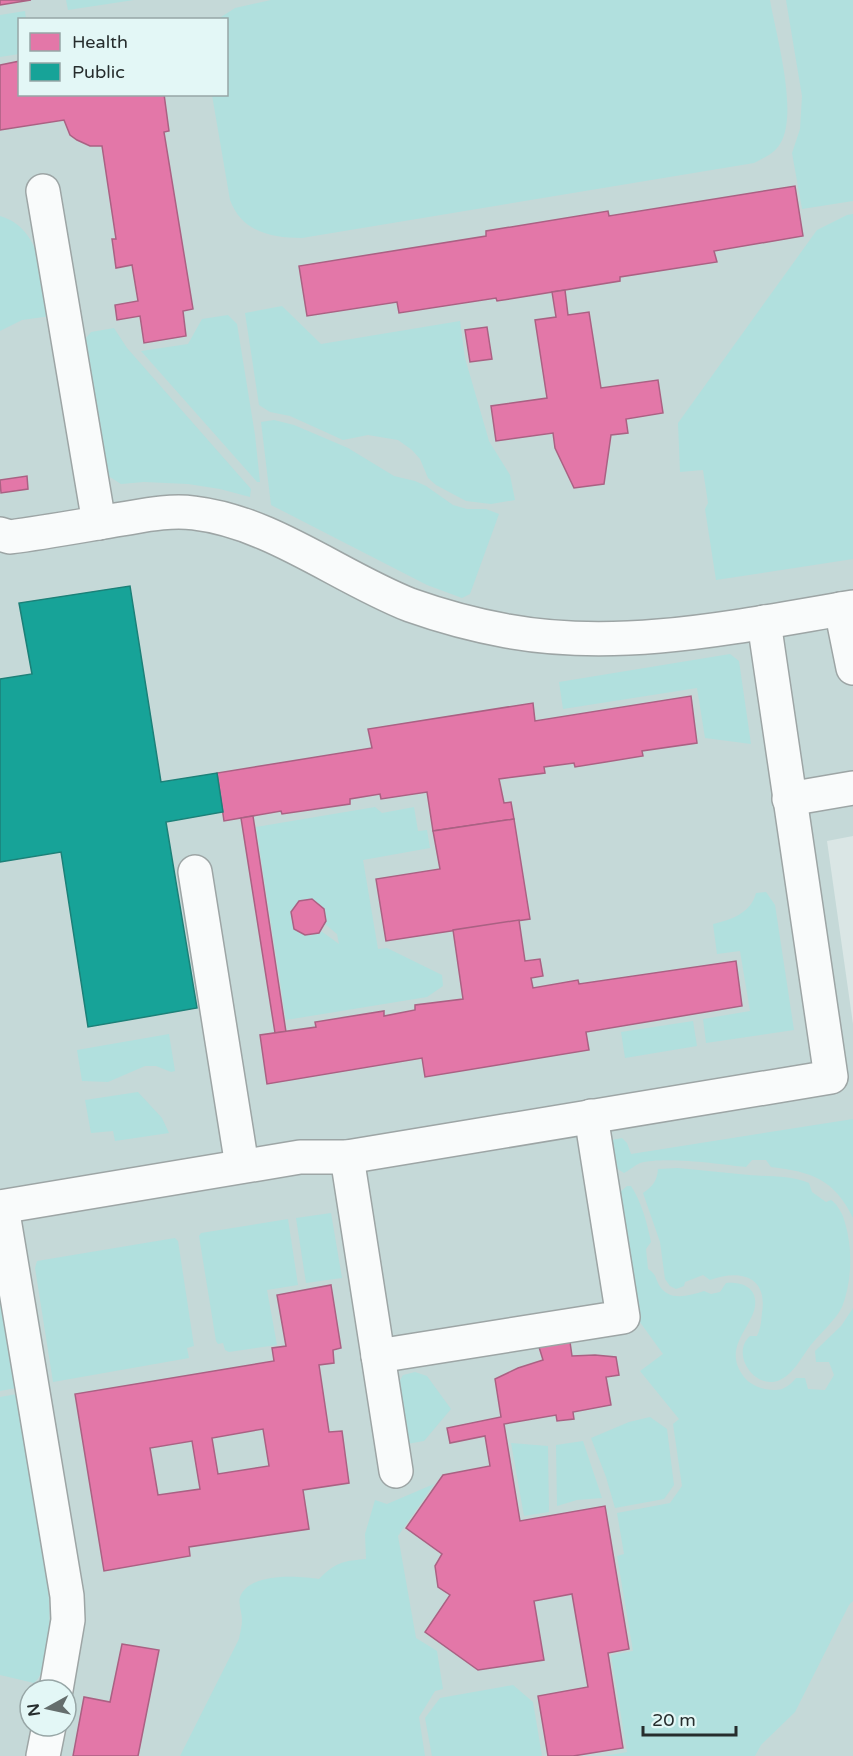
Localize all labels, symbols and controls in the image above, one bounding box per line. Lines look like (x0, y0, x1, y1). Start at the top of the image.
legend (18, 18, 228, 96)
text: Health (72, 31, 128, 53)
text: Public (72, 61, 125, 83)
north arrow (18, 1678, 78, 1738)
scale bar (643, 1699, 736, 1737)
text: N (23, 1702, 45, 1718)
text: 20 m (652, 1709, 696, 1731)

